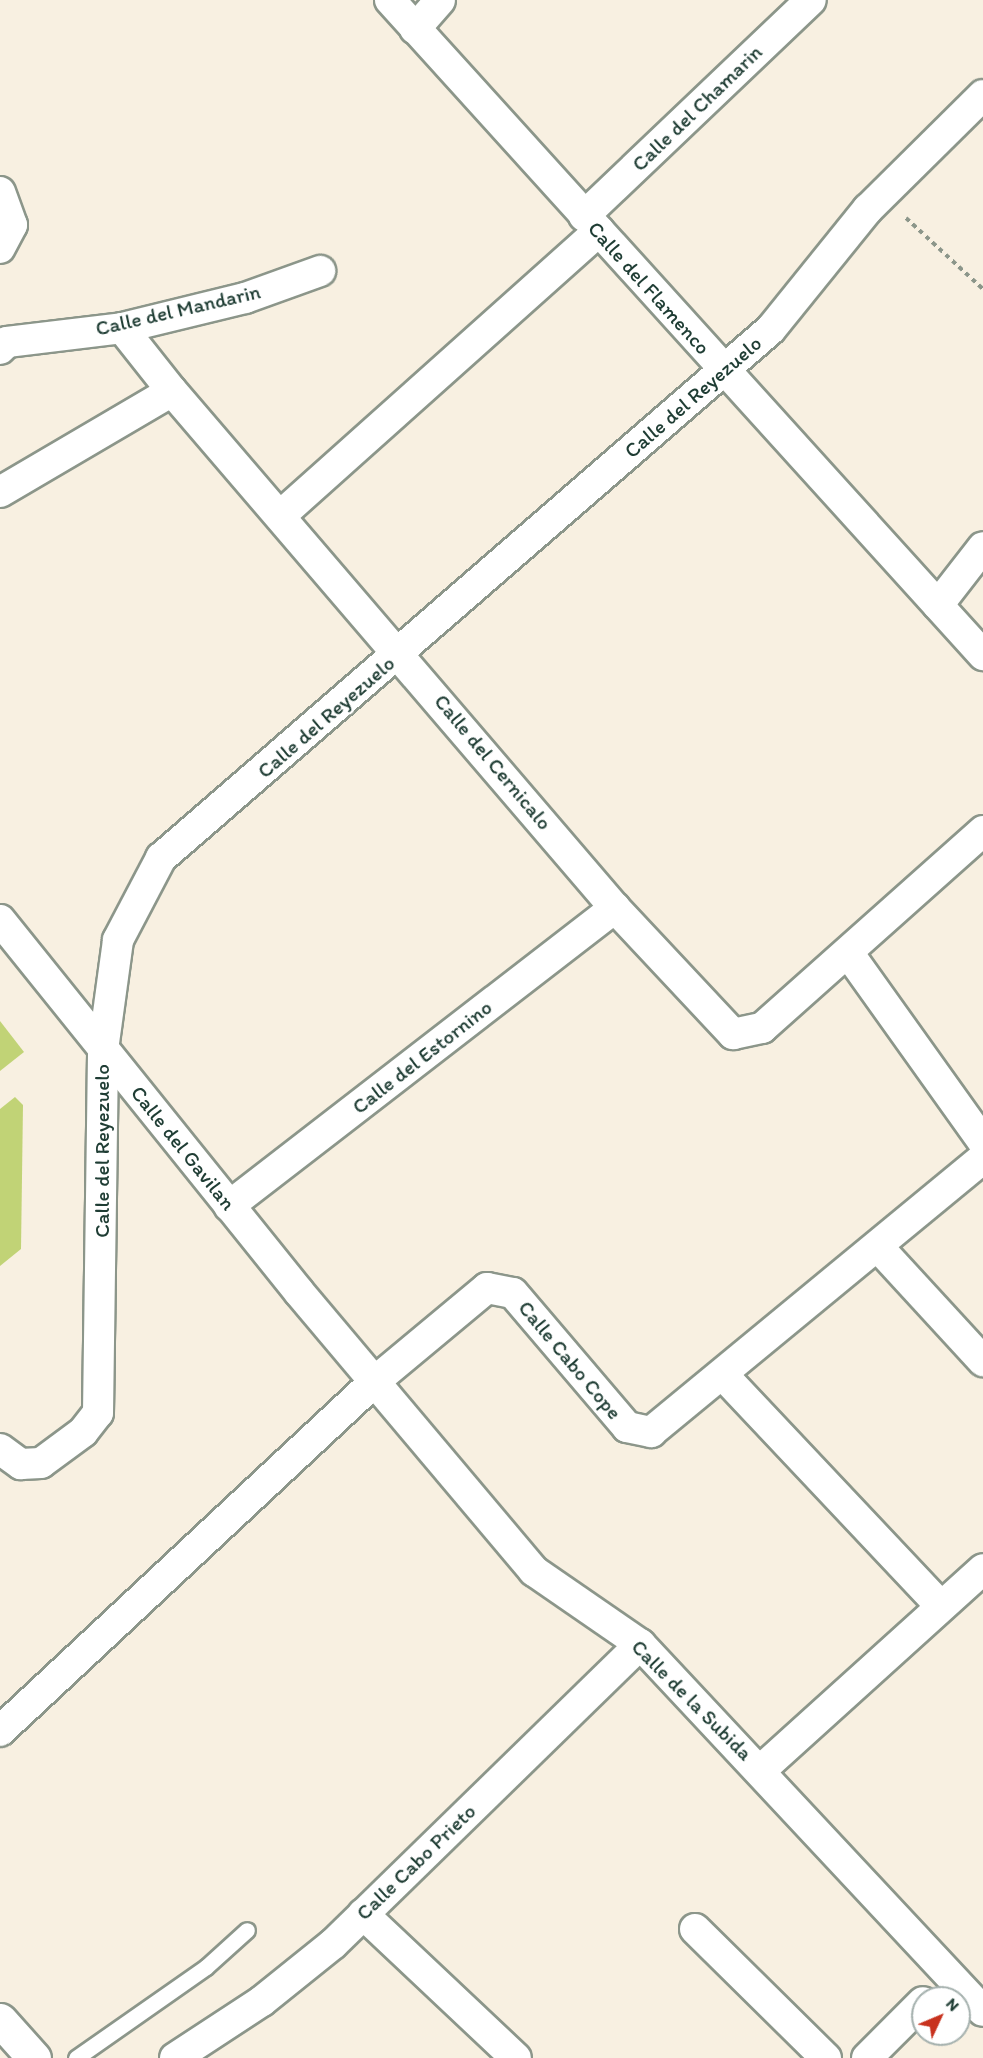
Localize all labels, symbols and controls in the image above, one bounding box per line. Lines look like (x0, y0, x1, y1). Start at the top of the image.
street label: Calle del Chamarin (626, 39, 768, 177)
street label: Calle del Flamenco (583, 216, 715, 360)
street label: Calle del Mandarin (93, 279, 263, 341)
street label: Calle del Reyezuelo (619, 331, 767, 463)
street label: Calle del Reyezuelo (252, 651, 400, 783)
street label: Calle del Cernicalo (429, 689, 557, 835)
street label: Calle del Estornino (347, 995, 497, 1119)
street label: Calle del Reyezuelo (89, 1064, 115, 1238)
street label: Calle del Gavilan (125, 1081, 241, 1215)
street label: Calle Cabo Cope (513, 1296, 627, 1424)
street label: Calle de la Subida (626, 1634, 758, 1766)
street label: Calle Cabo Prieto (351, 1799, 481, 1925)
north arrow (911, 1986, 971, 2046)
text: N (942, 1994, 963, 2015)

